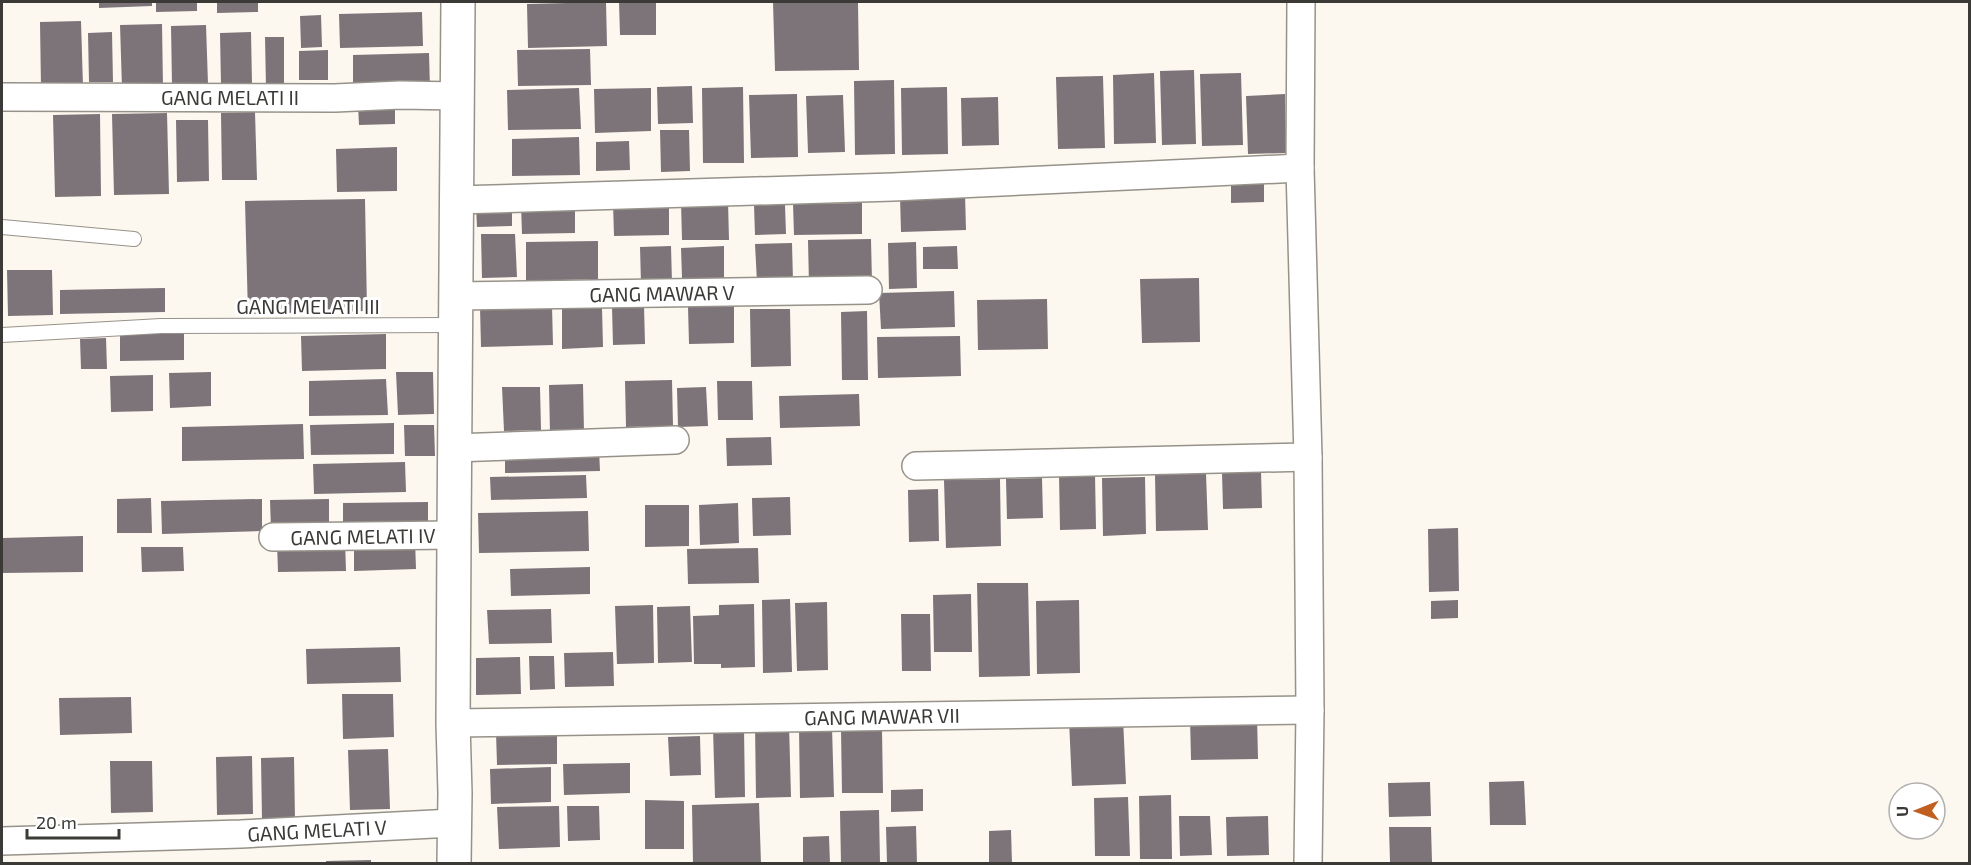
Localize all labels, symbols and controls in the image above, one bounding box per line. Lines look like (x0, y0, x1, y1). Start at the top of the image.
street label: GANG MELATI II (161, 85, 299, 109)
street label: GANG MAWAR V (589, 280, 735, 306)
street label: GANG MELATI III (236, 294, 380, 318)
street label: GANG MELATI IV (290, 523, 436, 549)
street label: GANG MAWAR VII (804, 703, 960, 729)
north arrow (1887, 781, 1947, 841)
scale bar (27, 802, 118, 840)
text: U (1892, 806, 1911, 817)
text: 20 m (36, 811, 77, 833)
street label: GANG MELATI V (247, 814, 387, 846)

